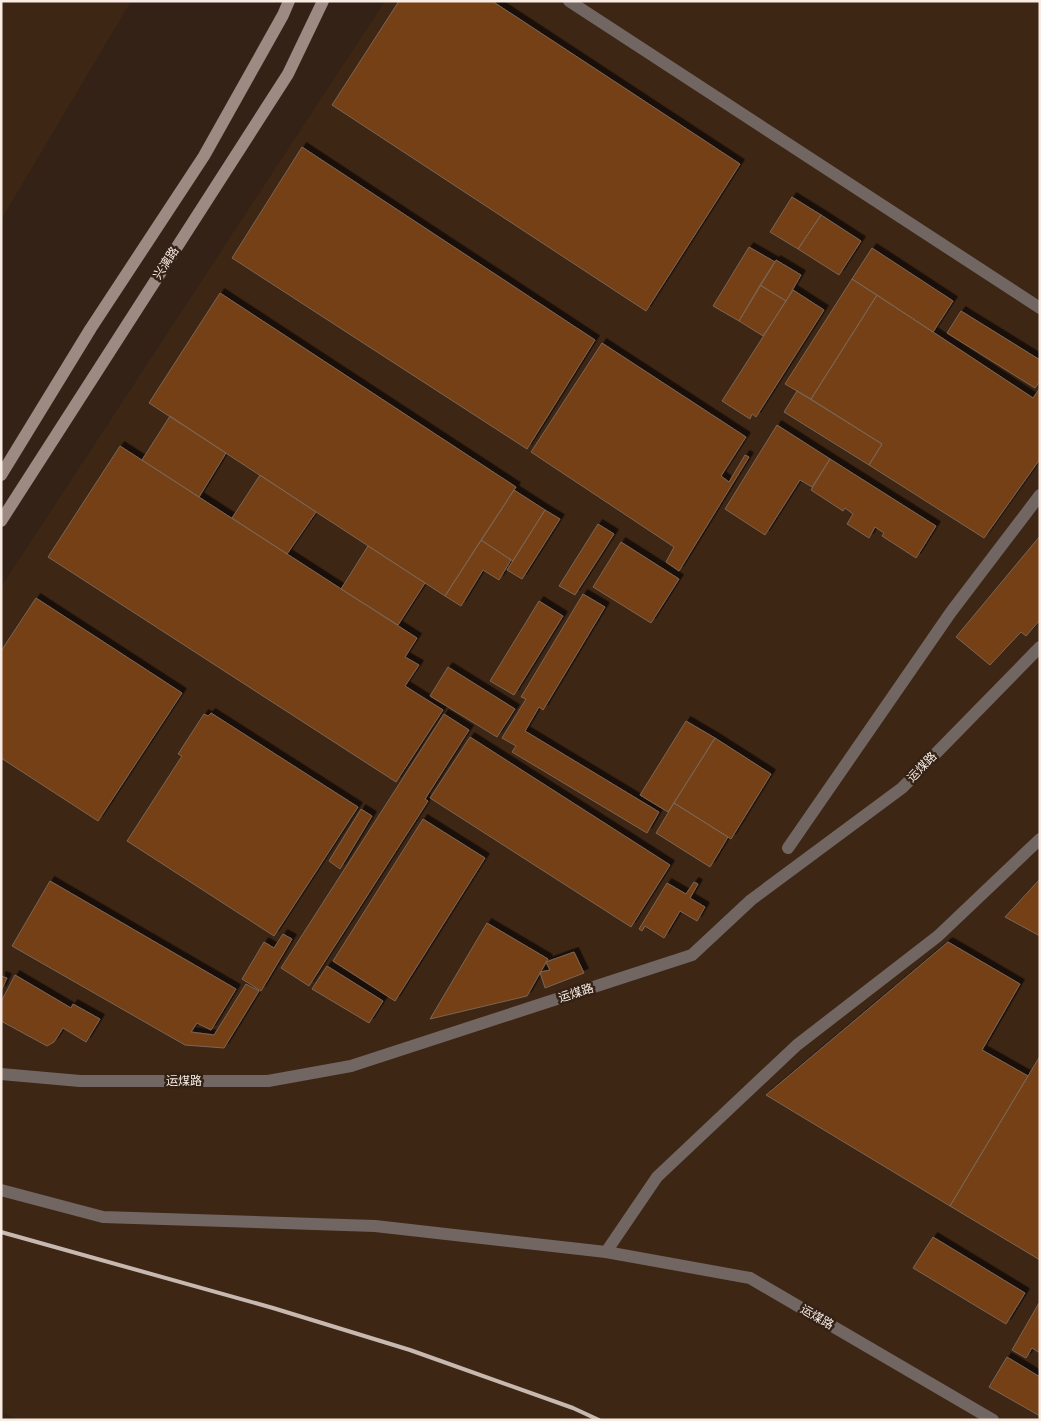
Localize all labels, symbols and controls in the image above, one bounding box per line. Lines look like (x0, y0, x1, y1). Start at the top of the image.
street label: 兴漓路 (149, 244, 182, 282)
street label: 运煤路 (904, 748, 940, 785)
street label: 运煤路 (556, 980, 595, 1005)
street label: 运煤路 (166, 1073, 202, 1088)
street label: 运煤路 (798, 1301, 837, 1332)

